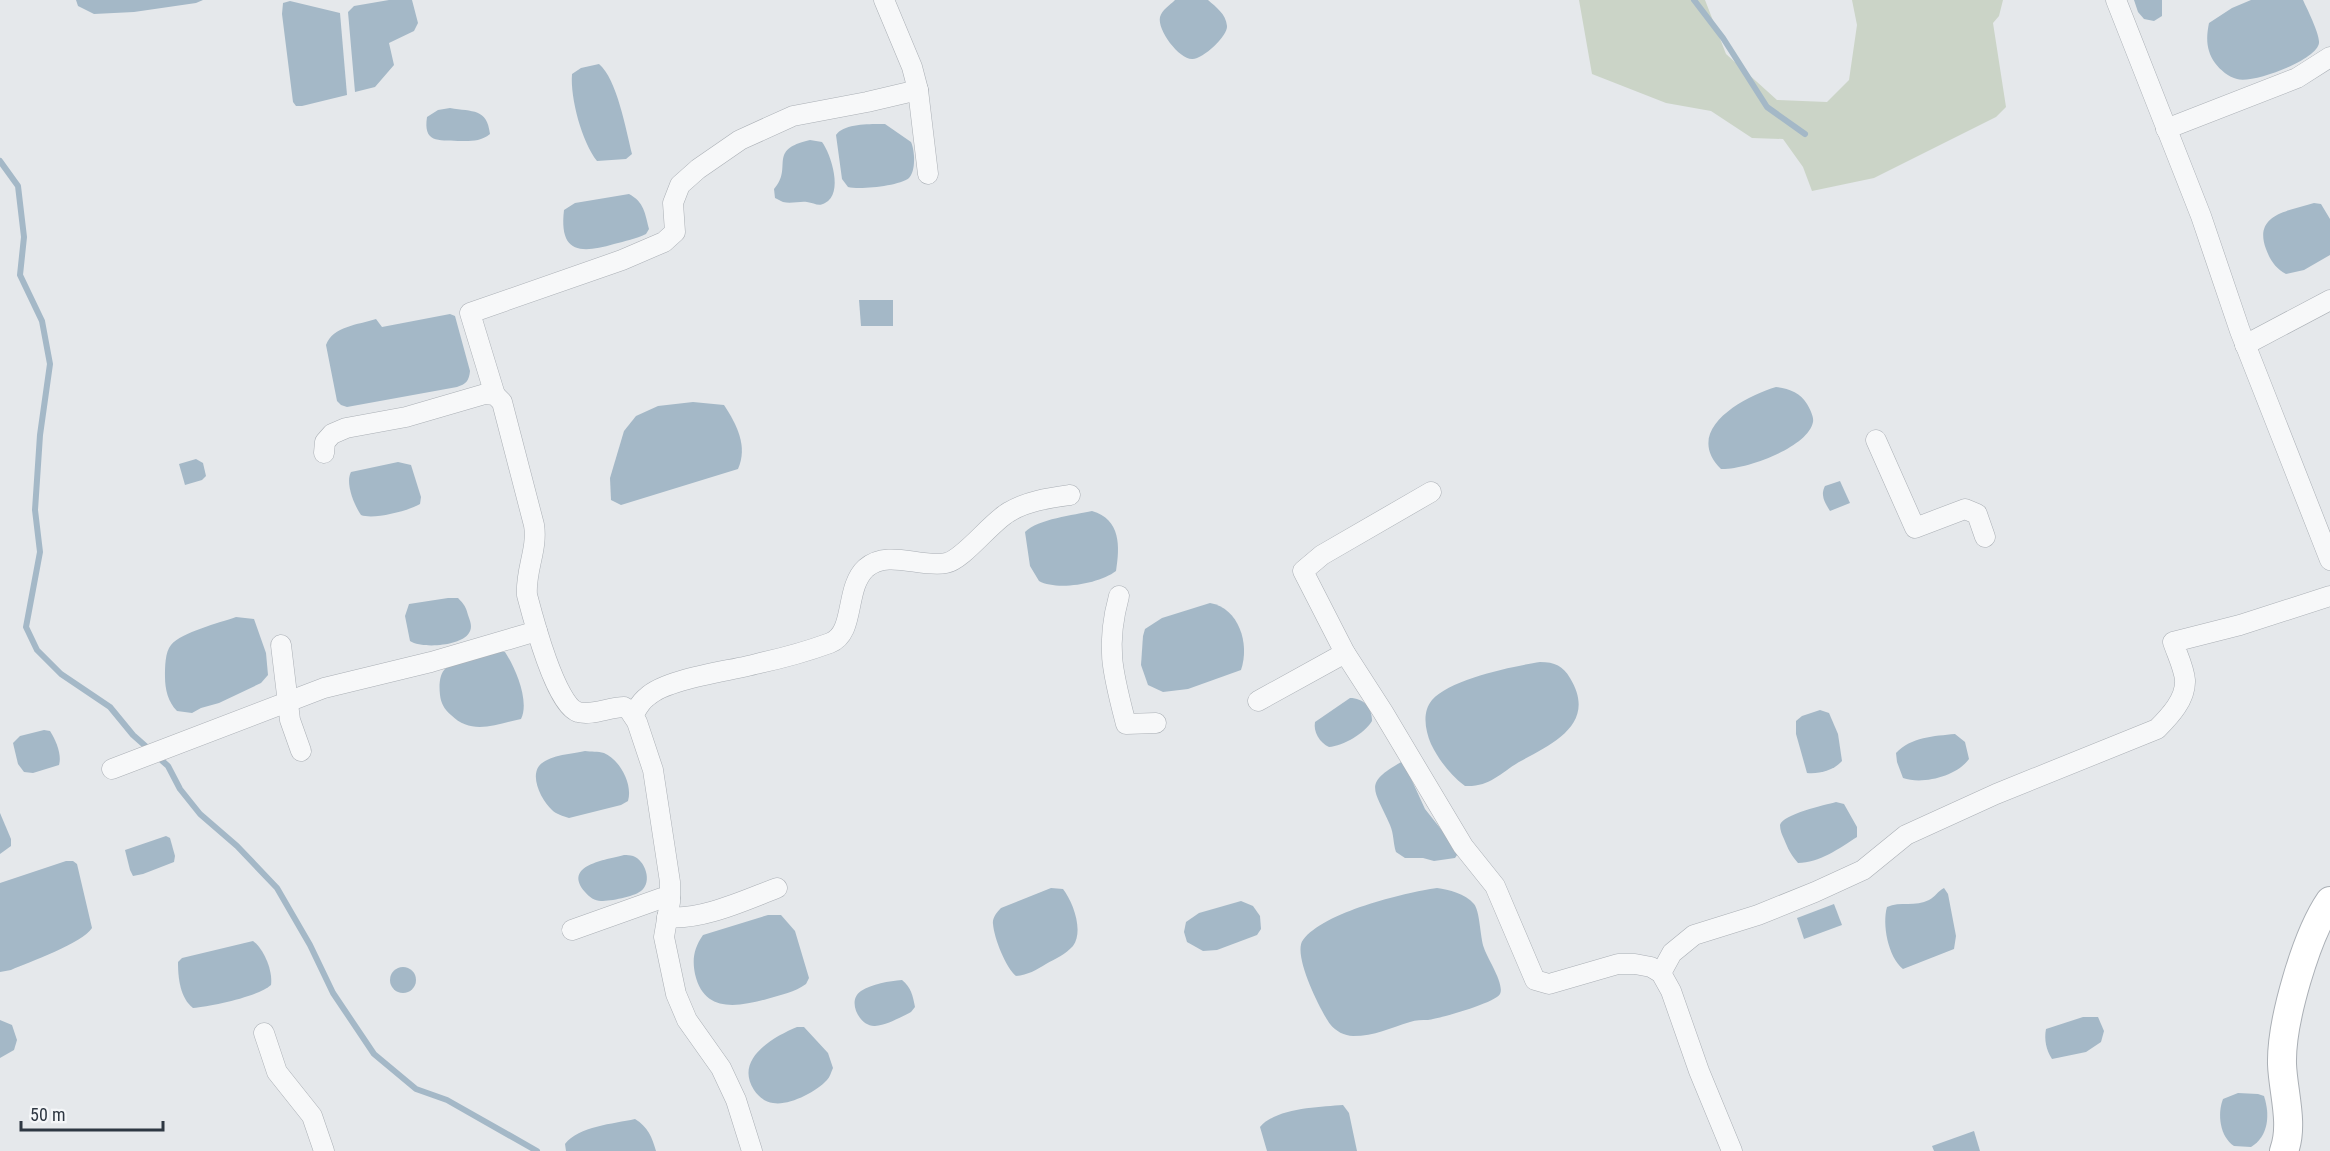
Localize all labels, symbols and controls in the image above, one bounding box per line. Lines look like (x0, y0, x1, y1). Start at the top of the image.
scale bar (21, 1094, 164, 1132)
text: 50 m (30, 1104, 65, 1125)

